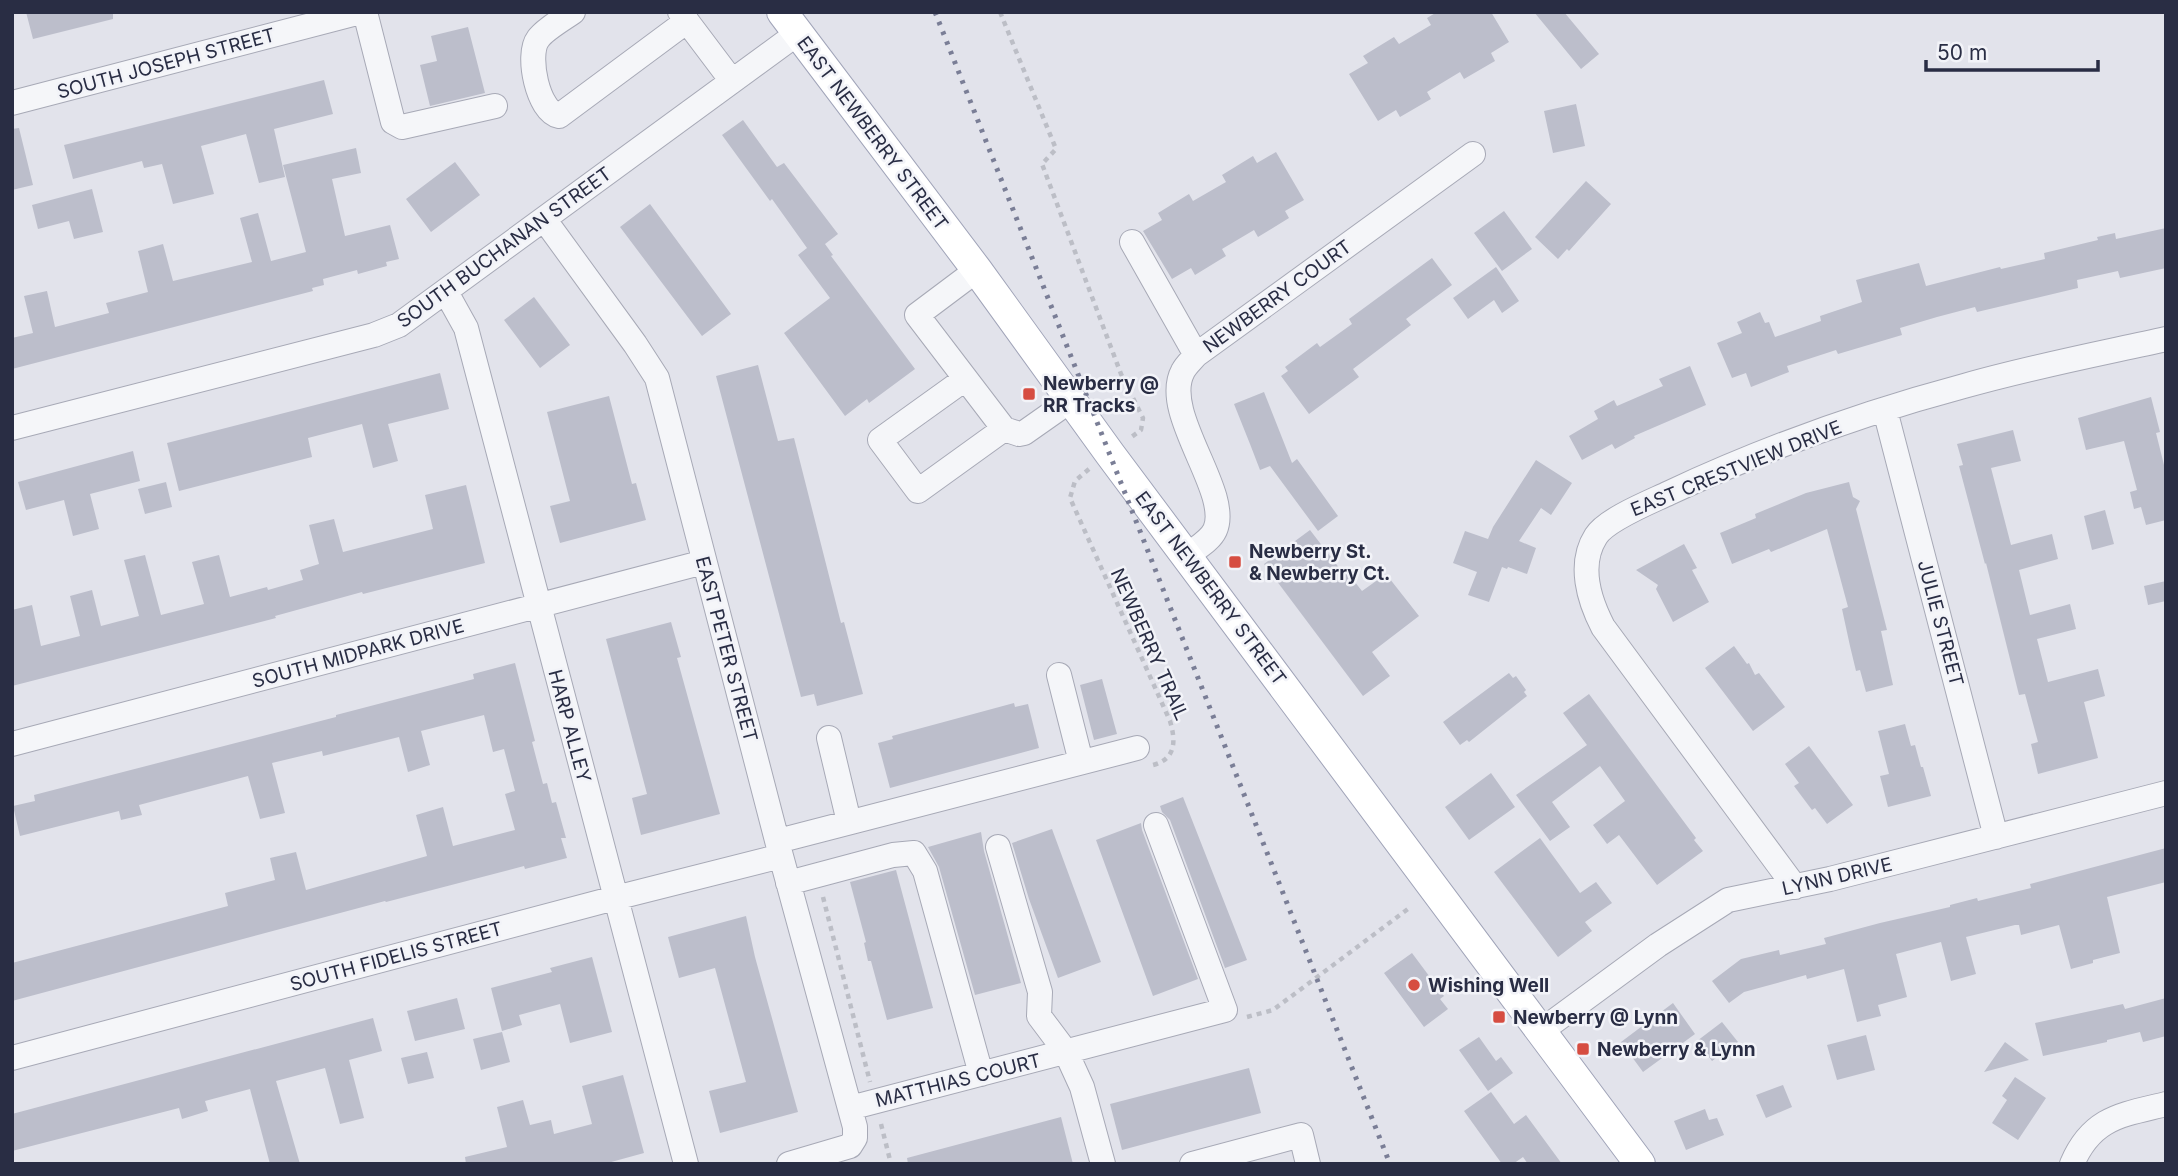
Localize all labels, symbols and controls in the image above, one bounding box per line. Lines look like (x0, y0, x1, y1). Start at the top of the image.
street label: SOUTH JOSEPH STREET (55, 23, 278, 104)
scale bar (1926, 28, 2098, 72)
street label: EAST NEWBERRY STREET (792, 32, 953, 235)
text: 50 m (1937, 40, 1987, 65)
street label: SOUTH BUCHANAN STREET (393, 162, 616, 333)
street label: NEWBERRY COURT (1199, 235, 1356, 358)
place label: Newberry @ RR Tracks (1043, 372, 1159, 417)
marker: Newberry @ RR Tracks (1021, 386, 1037, 402)
street label: EAST CRESTVIEW DRIVE (1627, 416, 1845, 521)
street label: EAST NEWBERRY STREET (1130, 487, 1291, 690)
place label: Newberry St. & Newberry Ct. (1249, 540, 1390, 585)
street label: EAST PETER STREET (691, 554, 762, 744)
marker: Newberry St. & Newberry Ct. (1227, 554, 1243, 570)
street label: JULIE STREET (1913, 558, 1968, 689)
street label: NEWBERRY TRAIL (1106, 565, 1193, 724)
street label: SOUTH MIDPARK DRIVE (250, 614, 467, 693)
street label: HARP ALLEY (543, 667, 596, 785)
street label: LYNN DRIVE (1780, 853, 1895, 900)
street label: SOUTH FIDELIS STREET (287, 917, 505, 996)
place label: Wishing Well (1428, 974, 1549, 997)
marker: Wishing Well (1406, 977, 1422, 993)
place label: Newberry @ Lynn (1513, 1006, 1678, 1029)
marker: Newberry @ Lynn (1491, 1009, 1507, 1025)
place label: Newberry & Lynn (1597, 1038, 1756, 1061)
marker: Newberry & Lynn (1575, 1041, 1591, 1057)
street label: MATTHIAS COURT (873, 1049, 1043, 1112)

